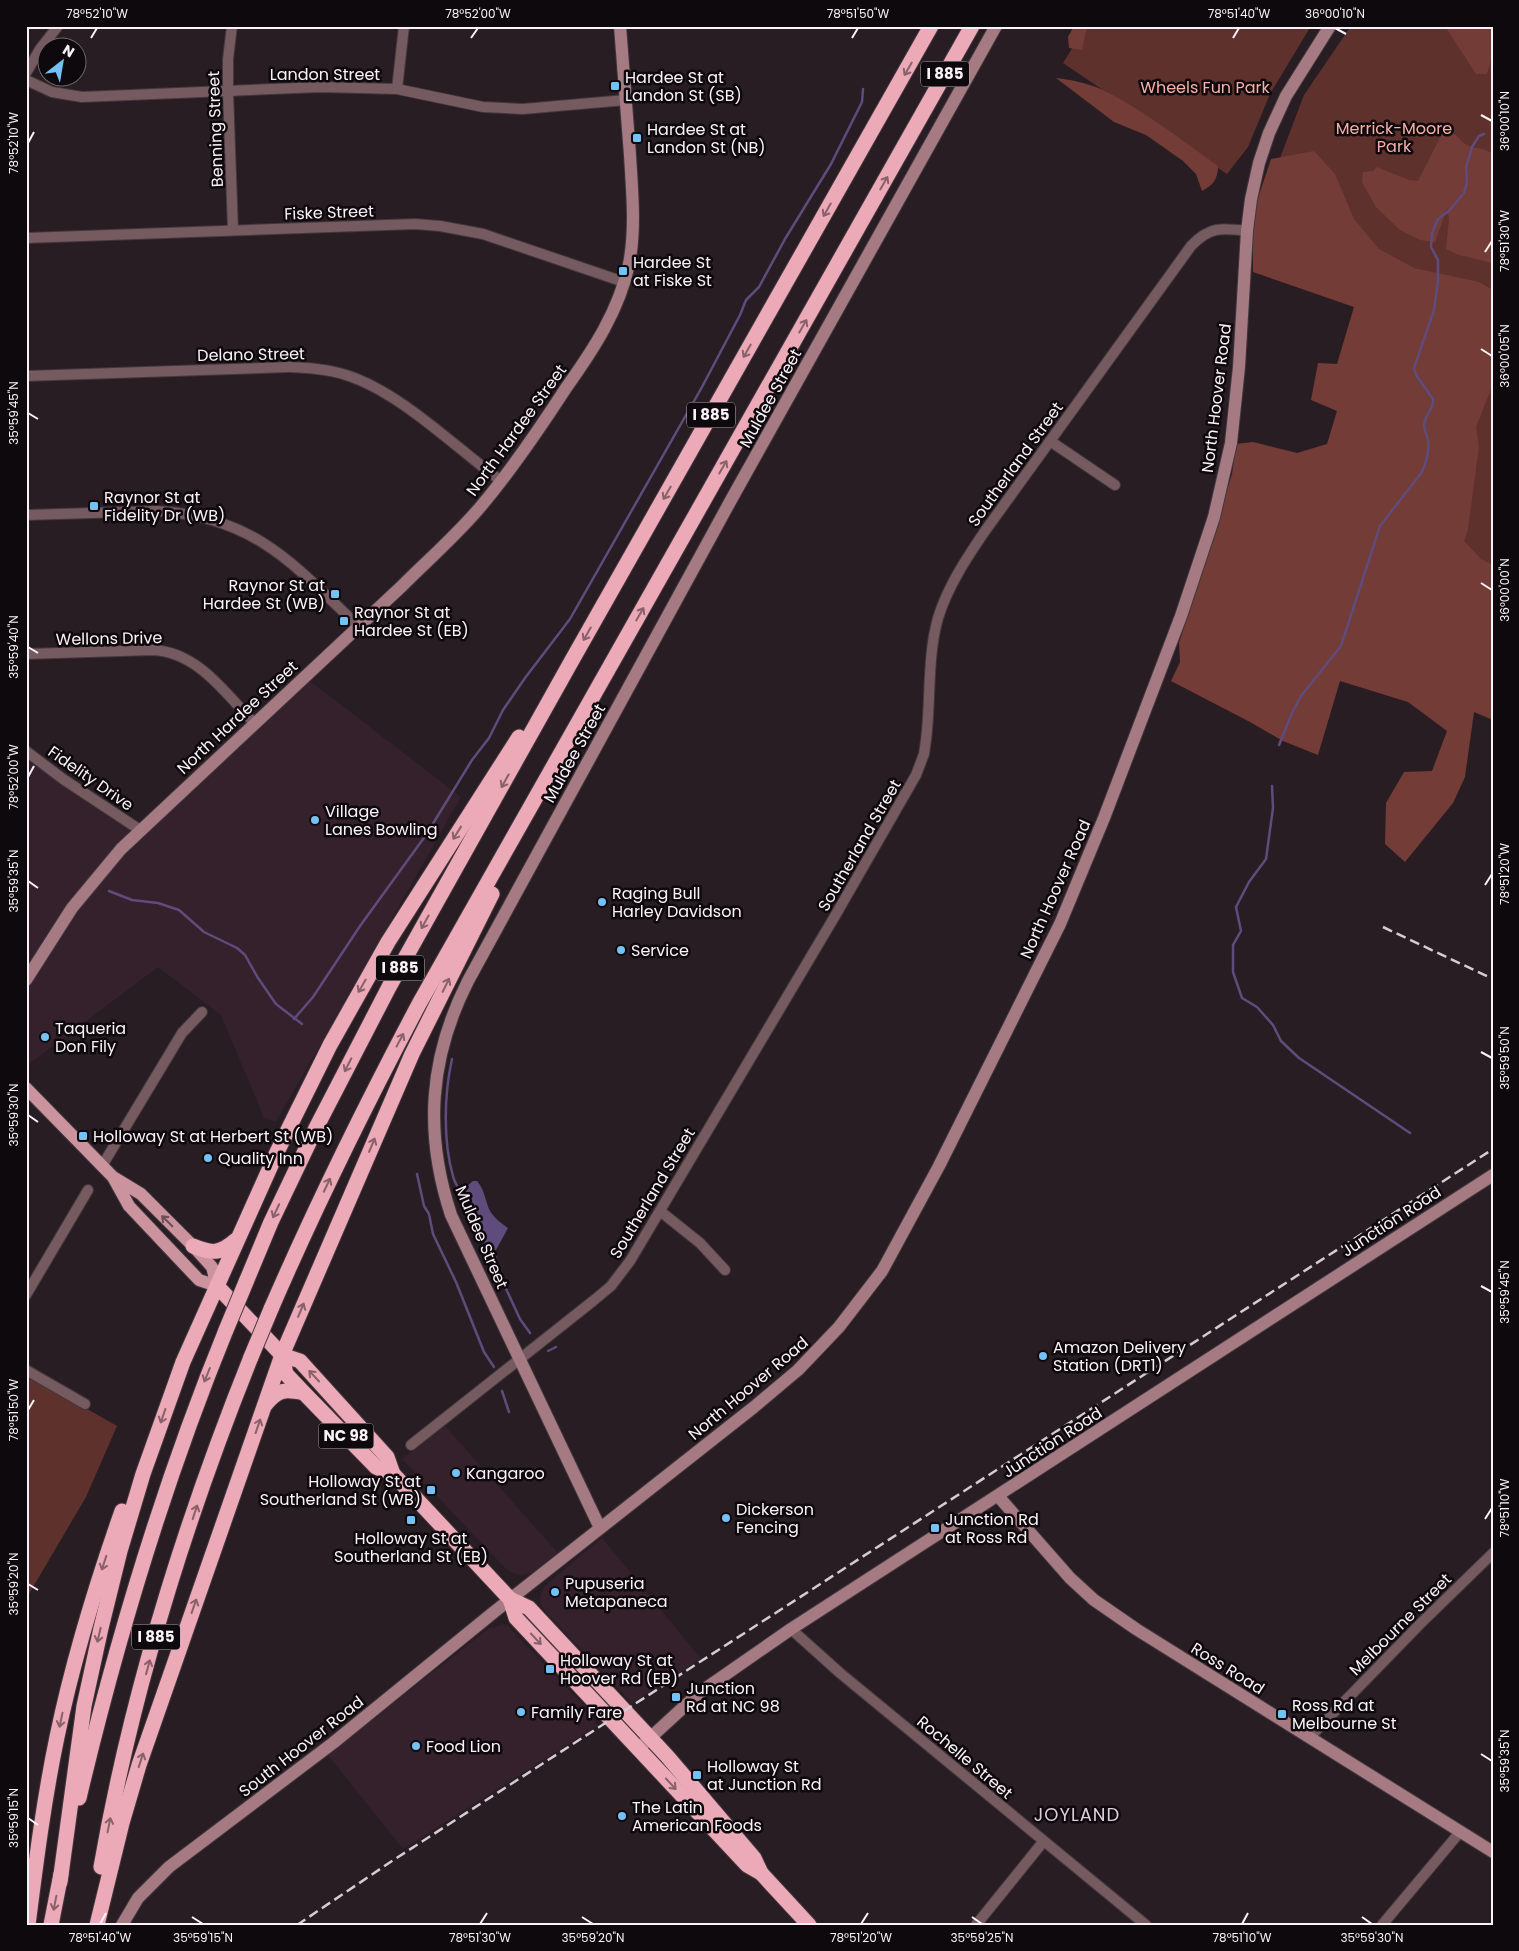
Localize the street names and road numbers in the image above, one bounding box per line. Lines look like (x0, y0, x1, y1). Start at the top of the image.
road number: I 885 (921, 62, 969, 86)
street label: Landon Street (270, 63, 380, 86)
street label: Benning Street (202, 70, 229, 188)
street label: Fiske Street (284, 199, 374, 226)
street label: North Hoover Road (1196, 322, 1237, 474)
street label: Delano Street (197, 342, 305, 367)
street label: Muldee Street (734, 345, 807, 452)
street label: North Hardee Street (461, 360, 572, 501)
street label: Southerland Street (962, 397, 1069, 531)
road number: I 885 (687, 402, 735, 428)
street label: Wellons Drive (56, 626, 163, 651)
street label: North Hardee Street (172, 655, 303, 779)
street label: Muldee Street (538, 700, 611, 807)
street label: Fidelity Drive (43, 740, 138, 817)
street label: Southerland Street (812, 775, 907, 915)
street label: North Hoover Road (1014, 816, 1096, 962)
road number: I 885 (376, 956, 424, 980)
street label: Southerland Street (604, 1123, 701, 1263)
street label: Junction Road (1337, 1181, 1446, 1262)
street label: Muldee Street (450, 1182, 514, 1292)
street label: North Hoover Road (683, 1331, 813, 1445)
street label: Junction Road (998, 1402, 1107, 1483)
road number: NC 98 (318, 1424, 374, 1448)
street label: Melbourne Street (1344, 1568, 1457, 1681)
road number: I 885 (132, 1624, 180, 1650)
street label: Ross Road (1187, 1637, 1269, 1700)
street label: South Hoover Road (234, 1690, 368, 1802)
street label: Rochelle Street (912, 1710, 1018, 1804)

